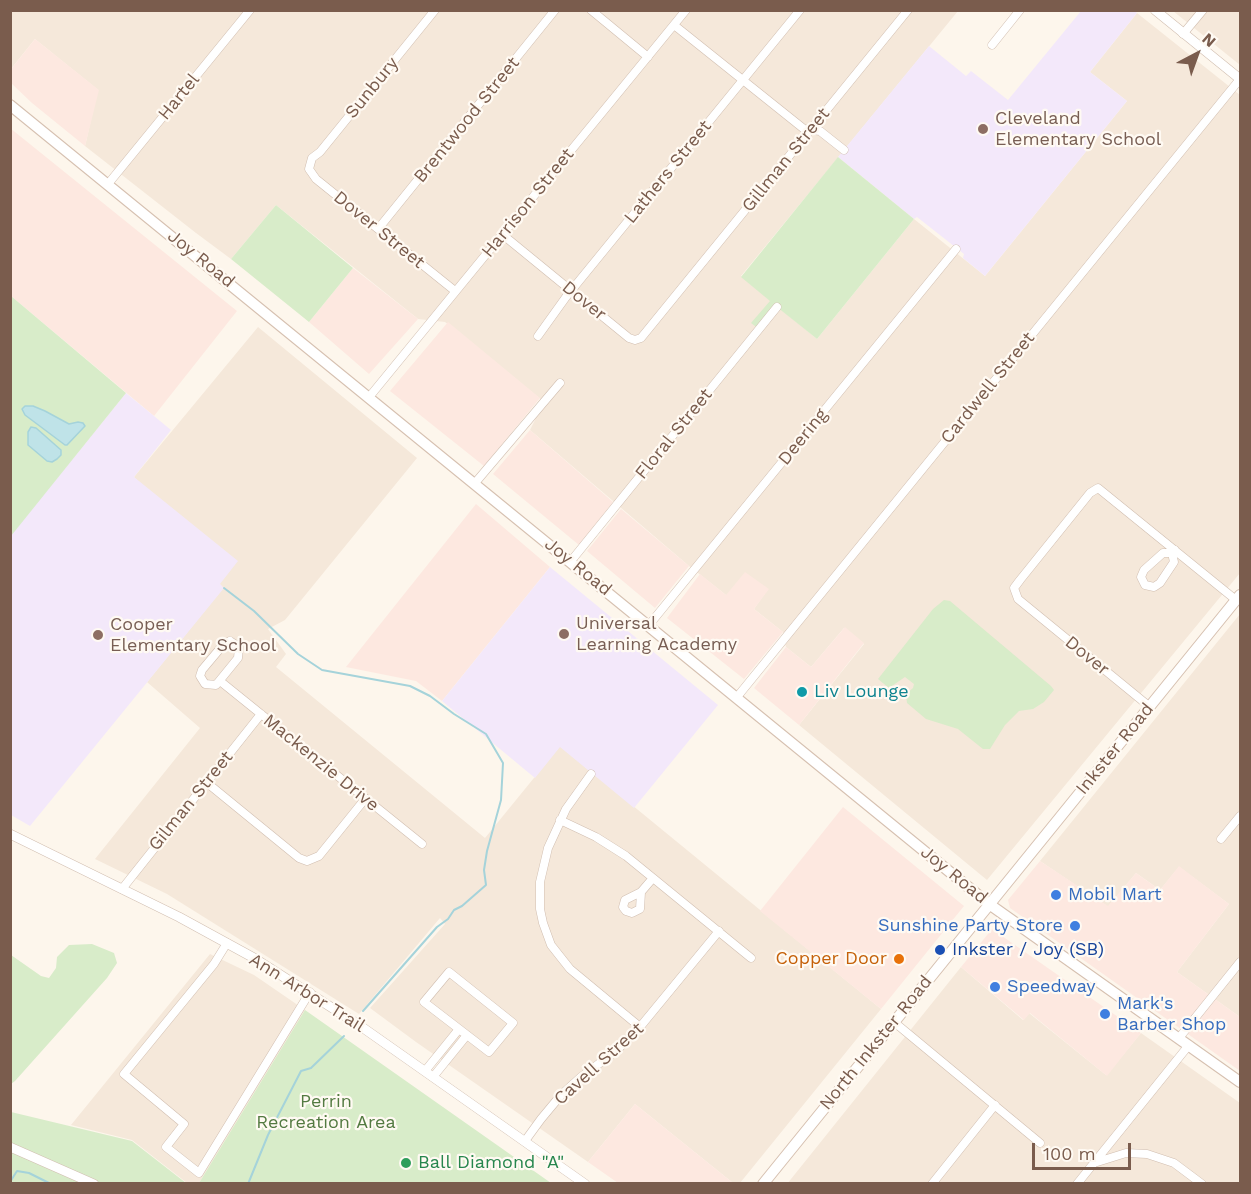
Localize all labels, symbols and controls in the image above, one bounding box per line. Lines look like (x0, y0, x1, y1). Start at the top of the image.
north arrow (1167, 24, 1227, 84)
text: N (1198, 29, 1220, 51)
street label: Sunbury (341, 53, 403, 123)
street label: Brentwood Street (410, 53, 524, 187)
street label: Hartel (154, 69, 204, 125)
street label: Gillman Street (737, 104, 835, 216)
place label: Cleveland Elementary School (995, 108, 1161, 150)
street label: Lathers Street (620, 116, 716, 228)
marker: Cleveland Elementary School (976, 122, 990, 136)
street label: Harrison Street (477, 144, 579, 262)
street label: Dover Street (329, 187, 429, 273)
street label: Joy Road (163, 225, 239, 293)
street label: Dover (557, 277, 611, 325)
street label: Cardwell Street (936, 328, 1040, 448)
street label: Floral Street (631, 384, 717, 484)
street label: Deering (774, 404, 832, 470)
street label: Joy Road (540, 533, 616, 601)
place label: Universal Learning Academy (576, 613, 737, 656)
place label: Cooper Elementary School (110, 614, 276, 656)
marker: Universal Learning Academy (557, 627, 571, 641)
marker: Cooper Elementary School (91, 628, 105, 642)
street label: Dover (1060, 632, 1114, 680)
place label: Liv Lounge (814, 681, 909, 703)
marker: Liv Lounge (795, 685, 809, 699)
street label: Inkster Road (1072, 699, 1158, 799)
street label: Mackenzie Drive (259, 710, 383, 816)
street label: Gilman Street (144, 747, 238, 855)
street label: Joy Road (916, 841, 992, 909)
place label: Mobil Mart (1068, 884, 1162, 906)
marker: Mobil Mart (1049, 888, 1063, 902)
place label: Sunshine Party Store (878, 915, 1063, 937)
marker: Sunshine Party Store (1068, 919, 1082, 933)
place label: Inkster / Joy (SB) (952, 939, 1104, 961)
marker: Inkster / Joy (SB) (933, 943, 947, 957)
place label: Copper Door (775, 948, 887, 970)
street label: Ann Arbor Trail (245, 949, 369, 1037)
marker: Copper Door (892, 952, 906, 966)
street label: North Inkster Road (815, 971, 937, 1115)
place label: Speedway (1007, 976, 1096, 998)
marker: Speedway (988, 980, 1002, 994)
place label: Mark's Barber Shop (1117, 993, 1226, 1036)
marker: Mark's Barber Shop (1098, 1007, 1112, 1021)
street label: Cavell Street (550, 1018, 648, 1110)
park label: Perrin Recreation Area (256, 1091, 396, 1134)
scale bar (1035, 1131, 1134, 1169)
text: 100 m (1043, 1143, 1096, 1164)
place label: Ball Diamond "A" (418, 1152, 564, 1174)
marker: Ball Diamond "A" (399, 1156, 413, 1170)

